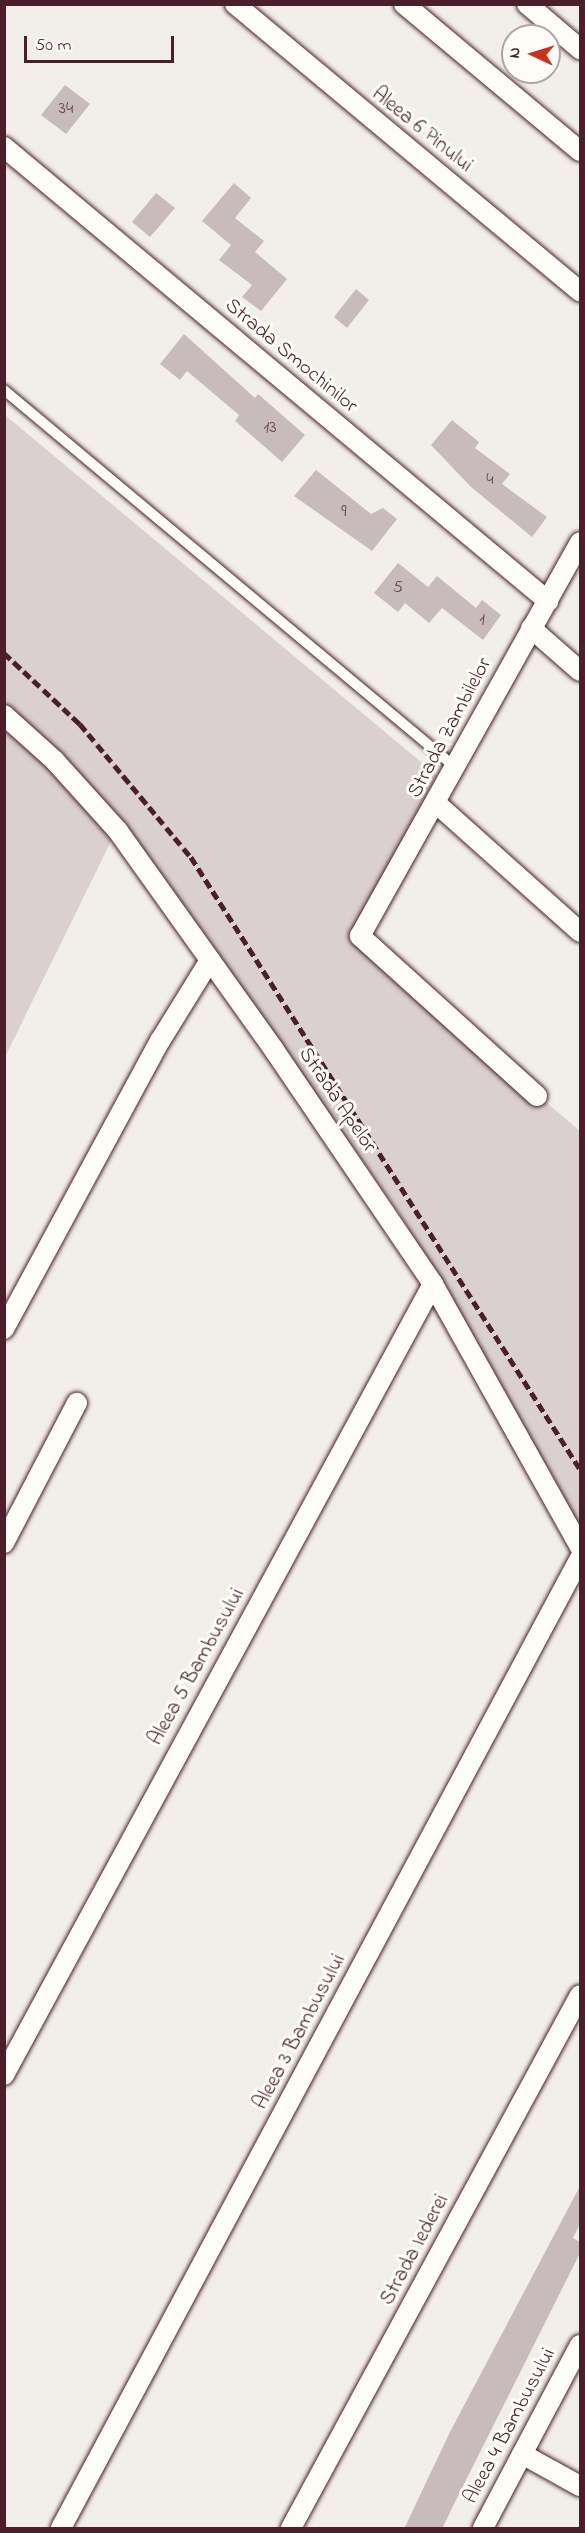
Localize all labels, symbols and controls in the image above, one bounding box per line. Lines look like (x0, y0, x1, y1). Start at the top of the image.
scale bar (27, 24, 177, 62)
north arrow (501, 24, 561, 84)
text: 50 m (35, 33, 72, 59)
text: N (503, 47, 527, 59)
street label: Aleea 6 Pinului (366, 82, 478, 178)
house number: 34 (59, 98, 73, 120)
street label: Strada Smochinilor (219, 293, 363, 419)
house number: 13 (263, 417, 277, 439)
house number: 4 (486, 469, 494, 491)
house number: 9 (341, 501, 347, 523)
house number: 5 (393, 577, 403, 599)
house number: 1 (479, 609, 485, 631)
street label: Strada Zambilelor (402, 654, 498, 802)
street label: Strada Apelor (293, 1043, 381, 1157)
street label: Aleea 5 Bambusului (143, 1584, 251, 1750)
street label: Aleea 3 Bambusului (248, 1950, 352, 2114)
street label: Strada Iederei (375, 2190, 455, 2310)
street label: Aleea 4 Bambusului (458, 2344, 562, 2508)

